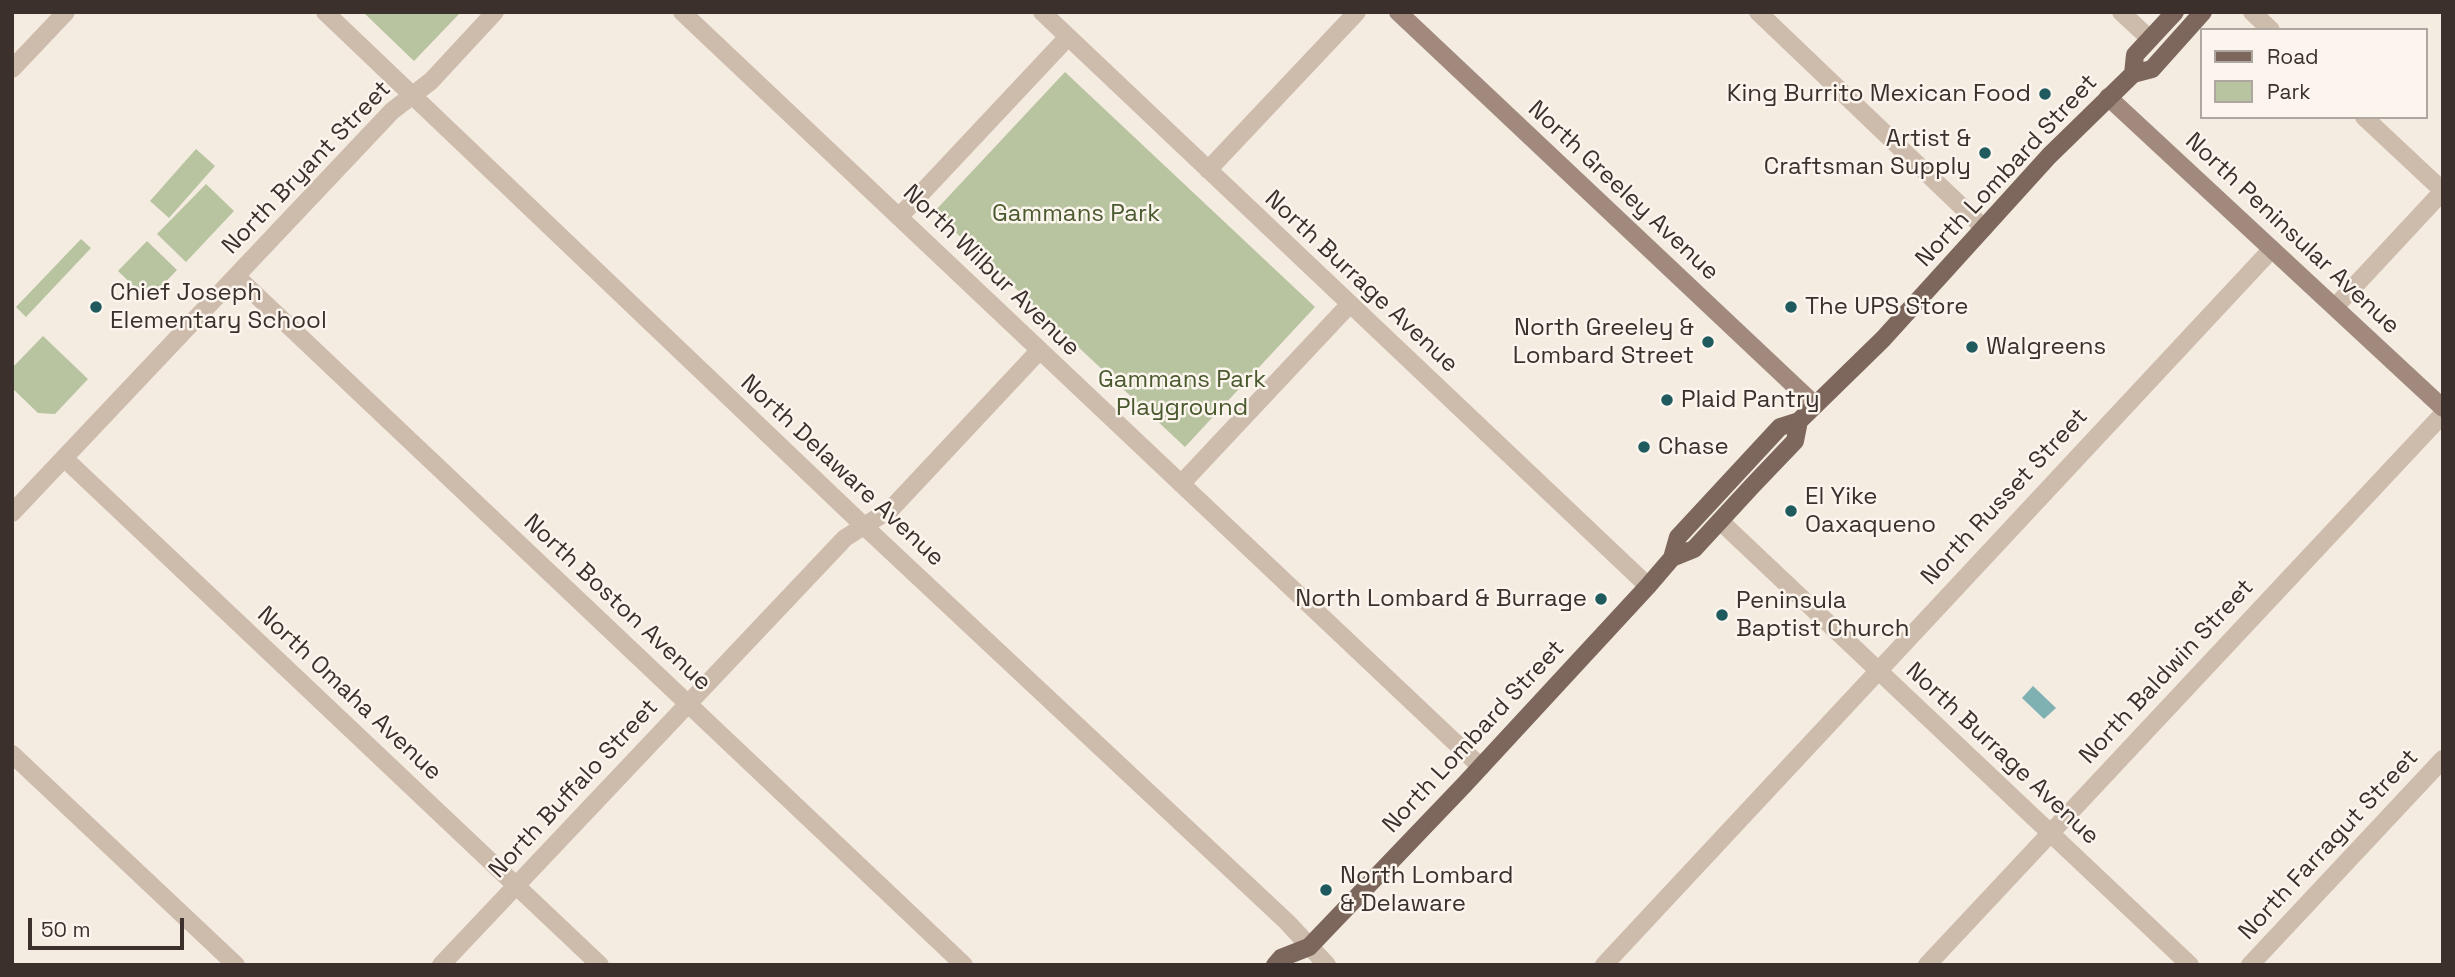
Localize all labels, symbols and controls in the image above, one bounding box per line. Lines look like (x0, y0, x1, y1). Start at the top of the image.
legend (2200, 28, 2427, 119)
text: Road (2267, 43, 2319, 70)
street label: North Lombard Street (1910, 69, 2104, 273)
street label: North Bryant Street (217, 75, 397, 261)
text: Park (2267, 78, 2311, 105)
place label: King Burrito Mexican Food (1727, 80, 2031, 108)
marker: King Burrito Mexican Food (2037, 86, 2053, 102)
street label: North Greeley Avenue (1522, 95, 1724, 287)
place label: Artist & Craftsman Supply (1764, 125, 1971, 181)
street label: North Peninsular Avenue (2179, 127, 2405, 341)
marker: Artist & Craftsman Supply (1977, 145, 1993, 161)
street label: North Wilbur Avenue (897, 179, 1085, 363)
street label: North Burrage Avenue (1258, 185, 1464, 379)
park label: Gammans Park (992, 200, 1160, 228)
place label: Chief Joseph Elementary School (110, 279, 327, 335)
place label: The UPS Store (1805, 293, 1968, 321)
marker: Chief Joseph Elementary School (88, 299, 104, 315)
marker: The UPS Store (1783, 299, 1799, 315)
place label: North Greeley & Lombard Street (1513, 314, 1694, 370)
place label: Walgreens (1986, 333, 2106, 361)
marker: North Greeley & Lombard Street (1700, 334, 1716, 350)
marker: Walgreens (1964, 339, 1980, 355)
park label: Gammans Park Playground (1098, 366, 1266, 422)
street label: North Delaware Avenue (734, 369, 950, 573)
place label: Plaid Pantry (1681, 386, 1820, 414)
marker: Plaid Pantry (1659, 392, 1675, 408)
street label: North Russet Street (1916, 403, 2094, 591)
place label: Chase (1658, 433, 1729, 461)
marker: Chase (1636, 439, 1652, 455)
place label: El Yike Oaxaqueno (1805, 483, 1936, 539)
marker: El Yike Oaxaqueno (1783, 503, 1799, 519)
street label: North Boston Avenue (517, 509, 717, 697)
street label: North Baldwin Street (2074, 574, 2260, 770)
place label: North Lombard & Burrage (1295, 585, 1587, 613)
place label: Peninsula Baptist Church (1736, 587, 1909, 643)
marker: North Lombard & Burrage (1593, 591, 1609, 607)
street label: North Omaha Avenue (251, 601, 447, 787)
marker: Peninsula Baptist Church (1714, 607, 1730, 623)
street label: North Lombard Street (1377, 635, 1571, 839)
street label: North Burrage Avenue (1899, 657, 2105, 851)
street label: North Buffalo Street (484, 693, 664, 885)
street label: North Farragut Street (2233, 744, 2425, 946)
place label: North Lombard & Delaware (1340, 862, 1514, 918)
marker: North Lombard & Delaware (1318, 882, 1334, 898)
scale bar (32, 904, 187, 948)
text: 50 m (41, 916, 91, 943)

